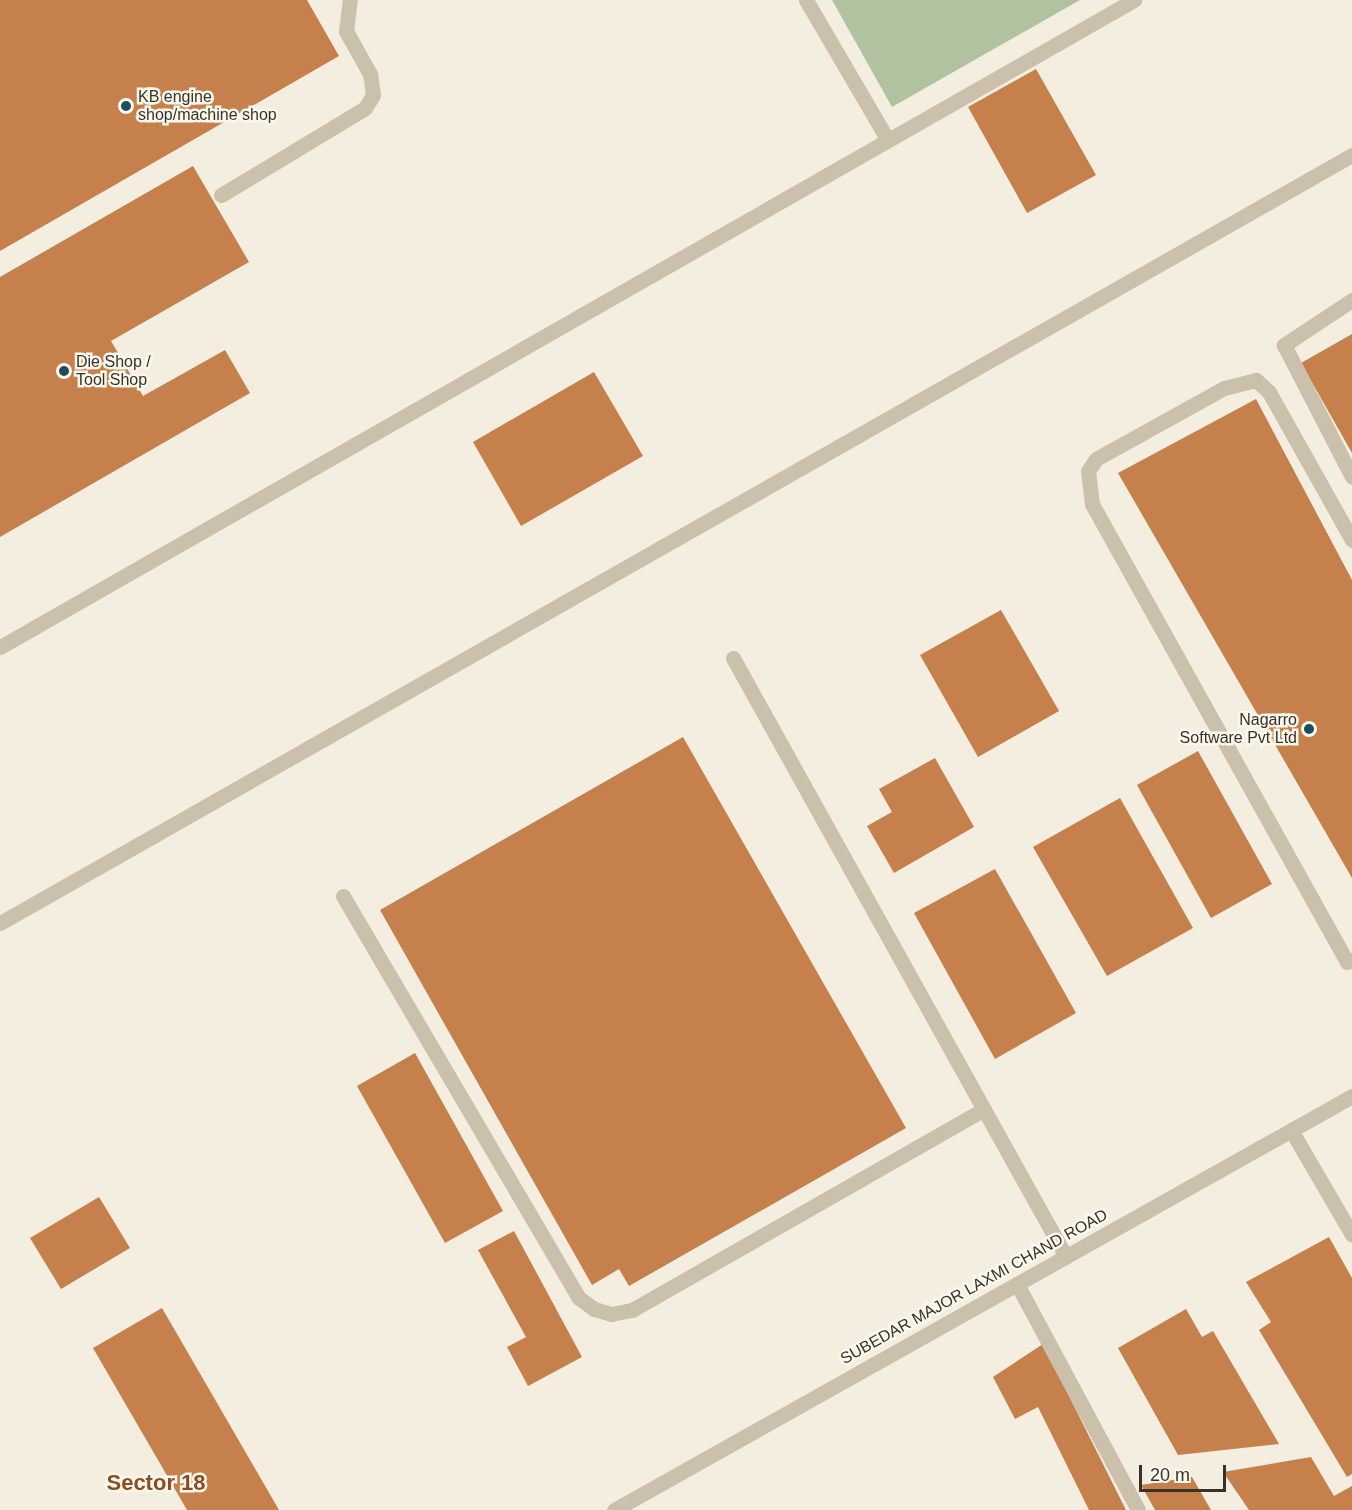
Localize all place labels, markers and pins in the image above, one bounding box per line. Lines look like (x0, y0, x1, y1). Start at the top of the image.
place label: KB engine shop/machine shop (138, 87, 277, 125)
marker: KB engine shop/machine shop (119, 99, 133, 113)
place label: Die Shop / Tool Shop (76, 352, 151, 390)
marker: Die Shop / Tool Shop (57, 364, 71, 378)
place label: Nagarro Software Pvt Ltd (1180, 710, 1297, 748)
marker: Nagarro Software Pvt Ltd (1302, 722, 1316, 736)

